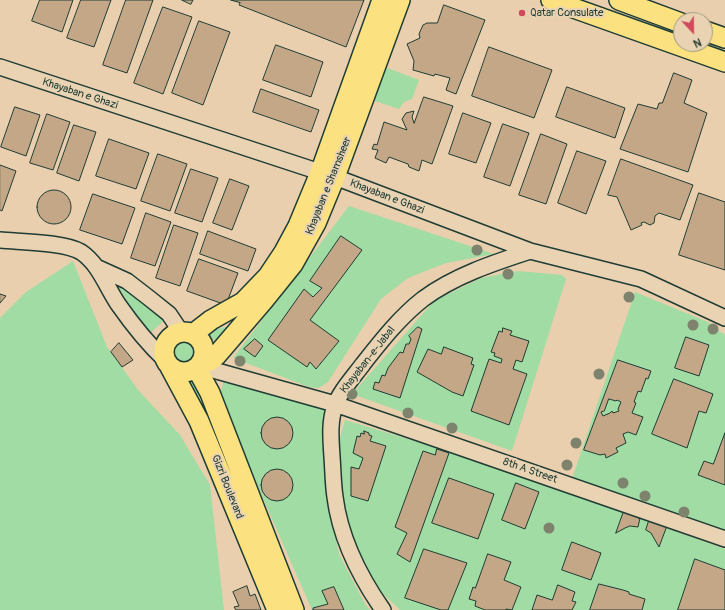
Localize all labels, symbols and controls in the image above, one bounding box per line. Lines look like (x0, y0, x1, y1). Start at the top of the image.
place label: Qatar Consulate (530, 6, 603, 20)
marker: Qatar Consulate (517, 8, 527, 18)
north arrow (673, 12, 713, 52)
text: N (691, 35, 703, 50)
street label: Khayaban e Ghazi (41, 76, 119, 112)
street label: Khayaban e Shamsheer (303, 135, 355, 237)
street label: Khayaban e Ghazi (348, 177, 426, 217)
street label: Khayaban-e-Jabal (338, 324, 398, 396)
street label: Gizri Boulevard (208, 453, 246, 521)
street label: 8th A Street (501, 456, 559, 486)

